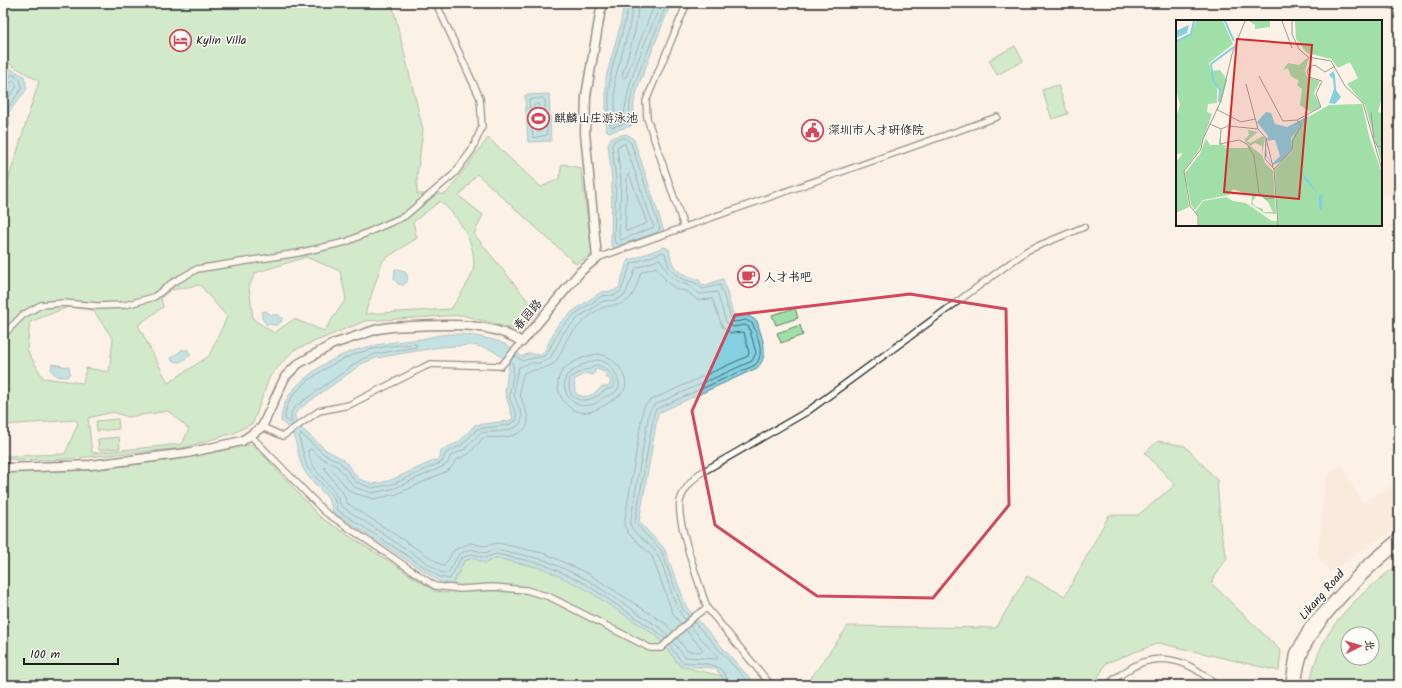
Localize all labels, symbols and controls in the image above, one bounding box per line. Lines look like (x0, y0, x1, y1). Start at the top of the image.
inset map (1176, 20, 1382, 226)
hotel icon: Kylin Villa (168, 27, 194, 53)
place label: Kylin Villa (196, 31, 247, 50)
sports icon: 麒麟山庄游泳池 (525, 105, 551, 131)
place label: 麒麟山庄游泳池 (554, 109, 638, 128)
public building icon: 深圳市人才研修院 (800, 117, 826, 143)
place label: 深圳市人才研修院 (828, 121, 924, 140)
cafe icon: 人才书吧 (735, 264, 761, 290)
place label: 人才书吧 (764, 268, 812, 287)
street label: 春园路 (509, 295, 547, 335)
street label: Likang Road (1295, 565, 1350, 624)
north arrow (1340, 626, 1380, 666)
text: 北 (1360, 639, 1378, 651)
scale bar (24, 640, 118, 666)
text: 100 m (30, 645, 61, 664)

